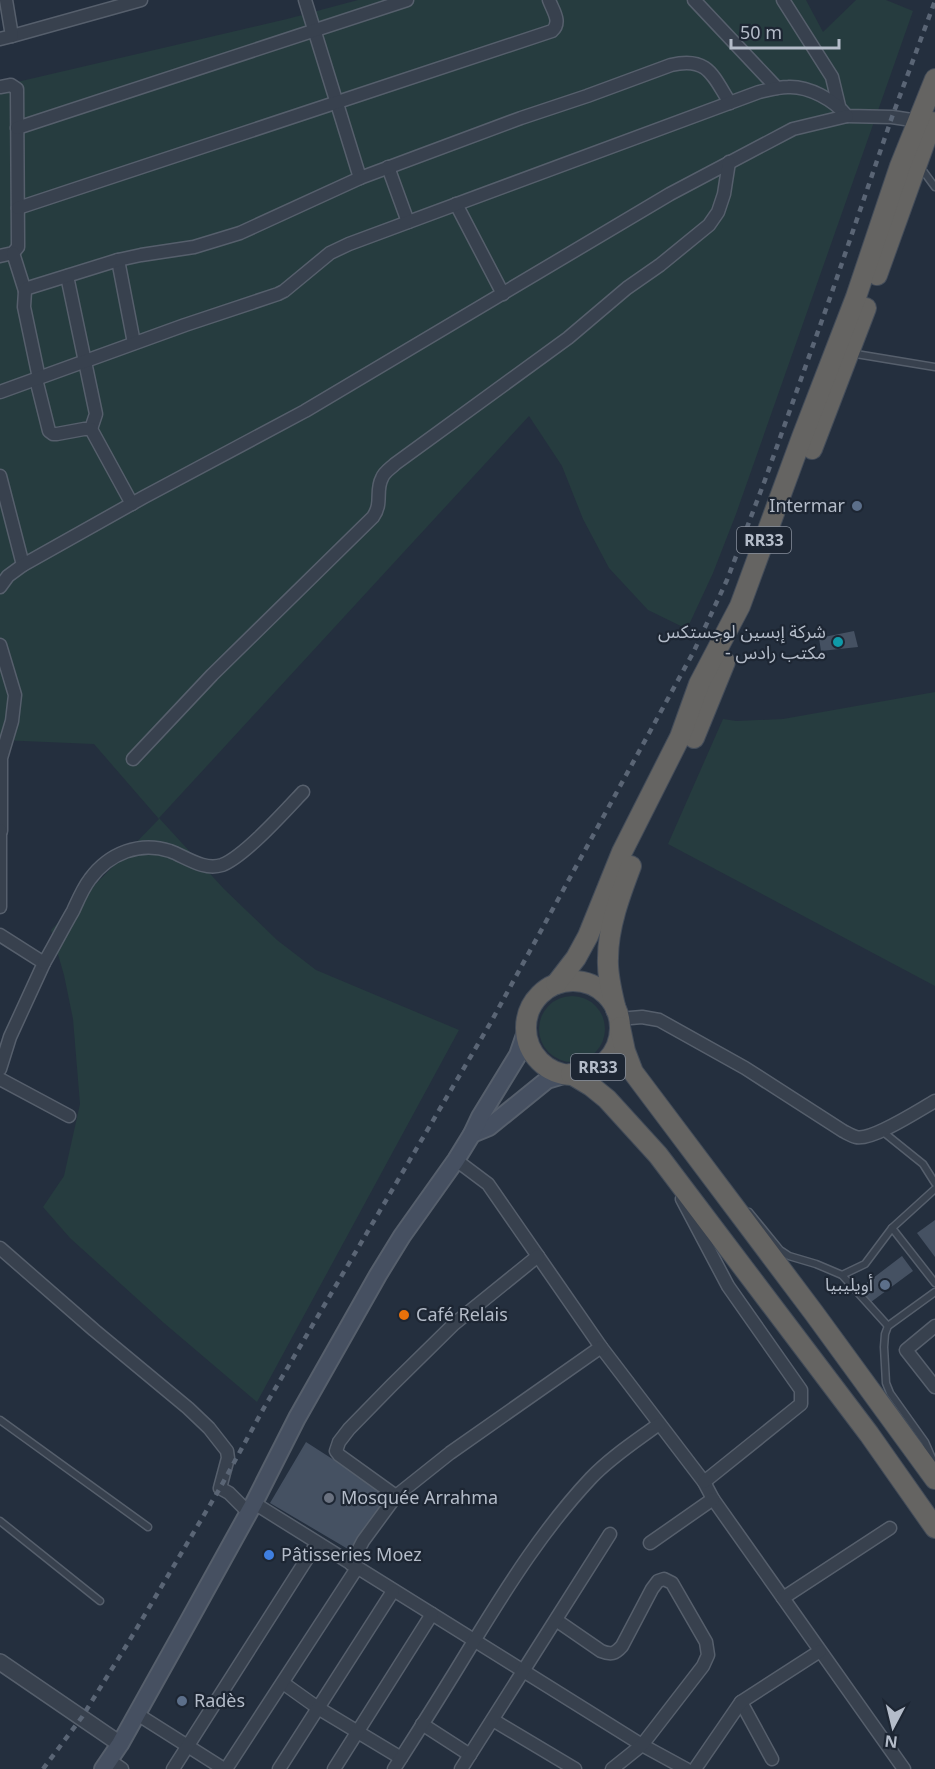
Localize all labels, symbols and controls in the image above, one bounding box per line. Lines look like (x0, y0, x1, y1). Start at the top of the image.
scale bar (731, 12, 839, 50)
text: 50 m (740, 20, 782, 44)
place label: Intermar (769, 493, 846, 517)
marker: Intermar (850, 499, 864, 513)
road number: RR33 (737, 527, 791, 553)
place label: شركة إبسين لوجستكس - مكتب رادس (658, 619, 826, 664)
marker: شركة إبسين لوجستكس - مكتب رادس (831, 635, 845, 649)
road number: RR33 (571, 1054, 625, 1080)
place label: أويليبيا (825, 1272, 873, 1296)
marker: أويليبيا (878, 1278, 892, 1292)
place label: Café Relais (416, 1302, 508, 1326)
marker: Café Relais (397, 1308, 411, 1322)
place label: Mosquée Arrahma (341, 1485, 498, 1509)
marker: Mosquée Arrahma (322, 1491, 336, 1505)
place label: Pâtisseries Moez (281, 1542, 422, 1566)
marker: Pâtisseries Moez (262, 1548, 276, 1562)
place label: Radès (194, 1688, 245, 1712)
marker: Radès (175, 1694, 189, 1708)
north arrow (863, 1697, 923, 1757)
text: N (883, 1730, 899, 1754)

